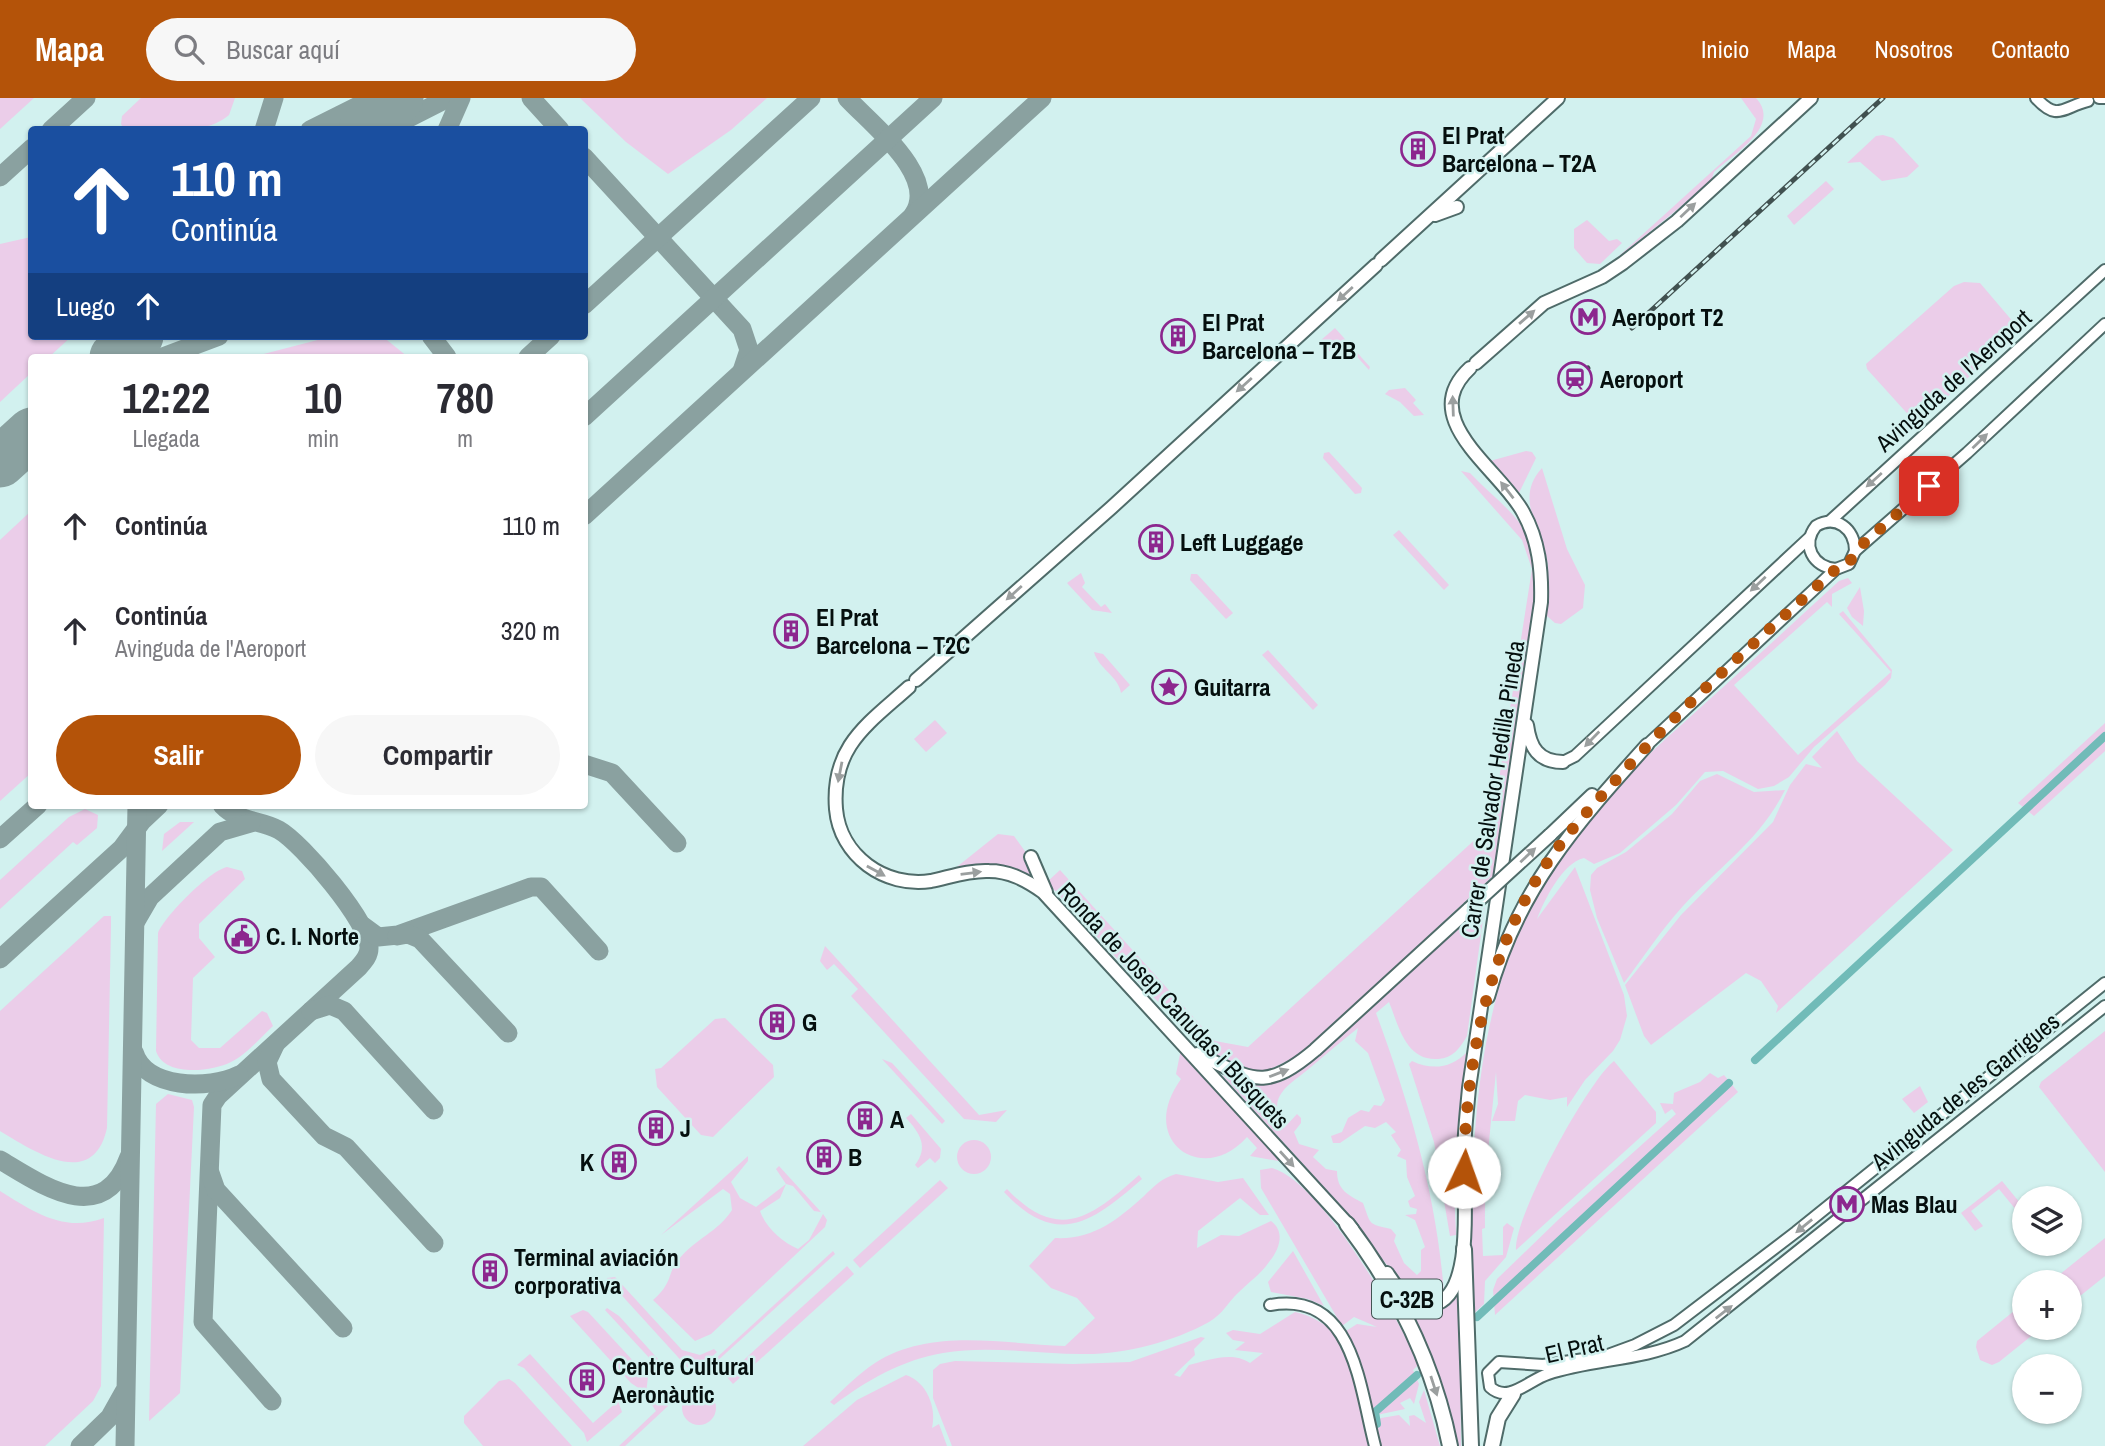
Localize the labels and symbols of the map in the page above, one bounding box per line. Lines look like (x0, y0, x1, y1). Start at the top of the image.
place label: El Prat Barcelona – T2A (1442, 119, 1597, 179)
building icon: El Prat Barcelona – T2A (1399, 130, 1437, 168)
one-way arrow (1679, 202, 1697, 218)
one-way arrow (1337, 285, 1354, 301)
metro station icon: Aeroport T2 (1569, 298, 1607, 336)
place label: Aeroport T2 (1612, 301, 1724, 333)
street label: Avinguda de l'Aeroport (1868, 301, 2038, 459)
place label: El Prat Barcelona – T2B (1202, 306, 1356, 366)
one-way arrow (1518, 310, 1535, 325)
building icon: El Prat Barcelona – T2B (1159, 317, 1197, 355)
station icon: Aeroport (1556, 360, 1594, 398)
place label: Aeroport (1600, 363, 1684, 395)
one-way arrow (1236, 376, 1253, 392)
one-way arrow (1447, 395, 1458, 417)
one-way arrow (1971, 434, 1988, 450)
pin (1899, 456, 1959, 516)
one-way arrow (1865, 472, 1883, 488)
one-way arrow (1500, 482, 1515, 500)
building icon: Left Luggage (1137, 523, 1175, 561)
place label: Left Luggage (1180, 526, 1304, 558)
one-way arrow (1749, 576, 1767, 592)
one-way arrow (1006, 584, 1023, 600)
place label: El Prat Barcelona – T2C (816, 601, 970, 661)
building icon: El Prat Barcelona – T2C (772, 612, 810, 650)
street label: Carrer de Salvador Hedilla Pineda (1453, 638, 1531, 940)
place icon: Guitarra (1150, 668, 1188, 706)
place label: Guitarra (1194, 671, 1271, 703)
one-way arrow (1584, 730, 1600, 747)
one-way arrow (834, 761, 845, 783)
one-way arrow (1519, 848, 1536, 863)
one-way arrow (867, 864, 887, 876)
one-way arrow (960, 867, 982, 878)
street label: Ronda de Josep Canudas i Busquets (1051, 875, 1297, 1135)
public building icon: C. I. Norte (223, 917, 261, 955)
place label: C. I. Norte (266, 920, 359, 952)
building icon: G (758, 1003, 796, 1041)
street label: Avinguda de les Garrigues (1863, 1005, 2066, 1178)
place label: G (802, 1006, 817, 1038)
one-way arrow (1269, 1067, 1290, 1078)
building icon: A (846, 1100, 884, 1138)
place label: A (890, 1103, 905, 1135)
building icon: J (637, 1109, 675, 1147)
place label: J (680, 1112, 691, 1144)
position arrow (1427, 1135, 1501, 1209)
building icon: B (805, 1138, 843, 1176)
place label: B (848, 1141, 862, 1173)
building icon: K (600, 1143, 638, 1181)
place label: K (580, 1146, 595, 1178)
one-way arrow (1279, 1150, 1295, 1168)
metro station icon: Mas Blau (1828, 1185, 1866, 1223)
place label: Mas Blau (1871, 1188, 1957, 1220)
one-way arrow (1795, 1218, 1812, 1233)
place label: Terminal aviación corporativa (514, 1241, 679, 1301)
building icon: Terminal aviación corporativa (471, 1252, 509, 1290)
road number: C-32B (1372, 1280, 1442, 1318)
one-way arrow (1716, 1305, 1733, 1320)
street label: El Prat (1542, 1326, 1607, 1370)
place label: Centre Cultural Aeronàutic (612, 1350, 754, 1410)
building icon: Centre Cultural Aeronàutic (568, 1361, 606, 1399)
one-way arrow (1429, 1375, 1440, 1396)

